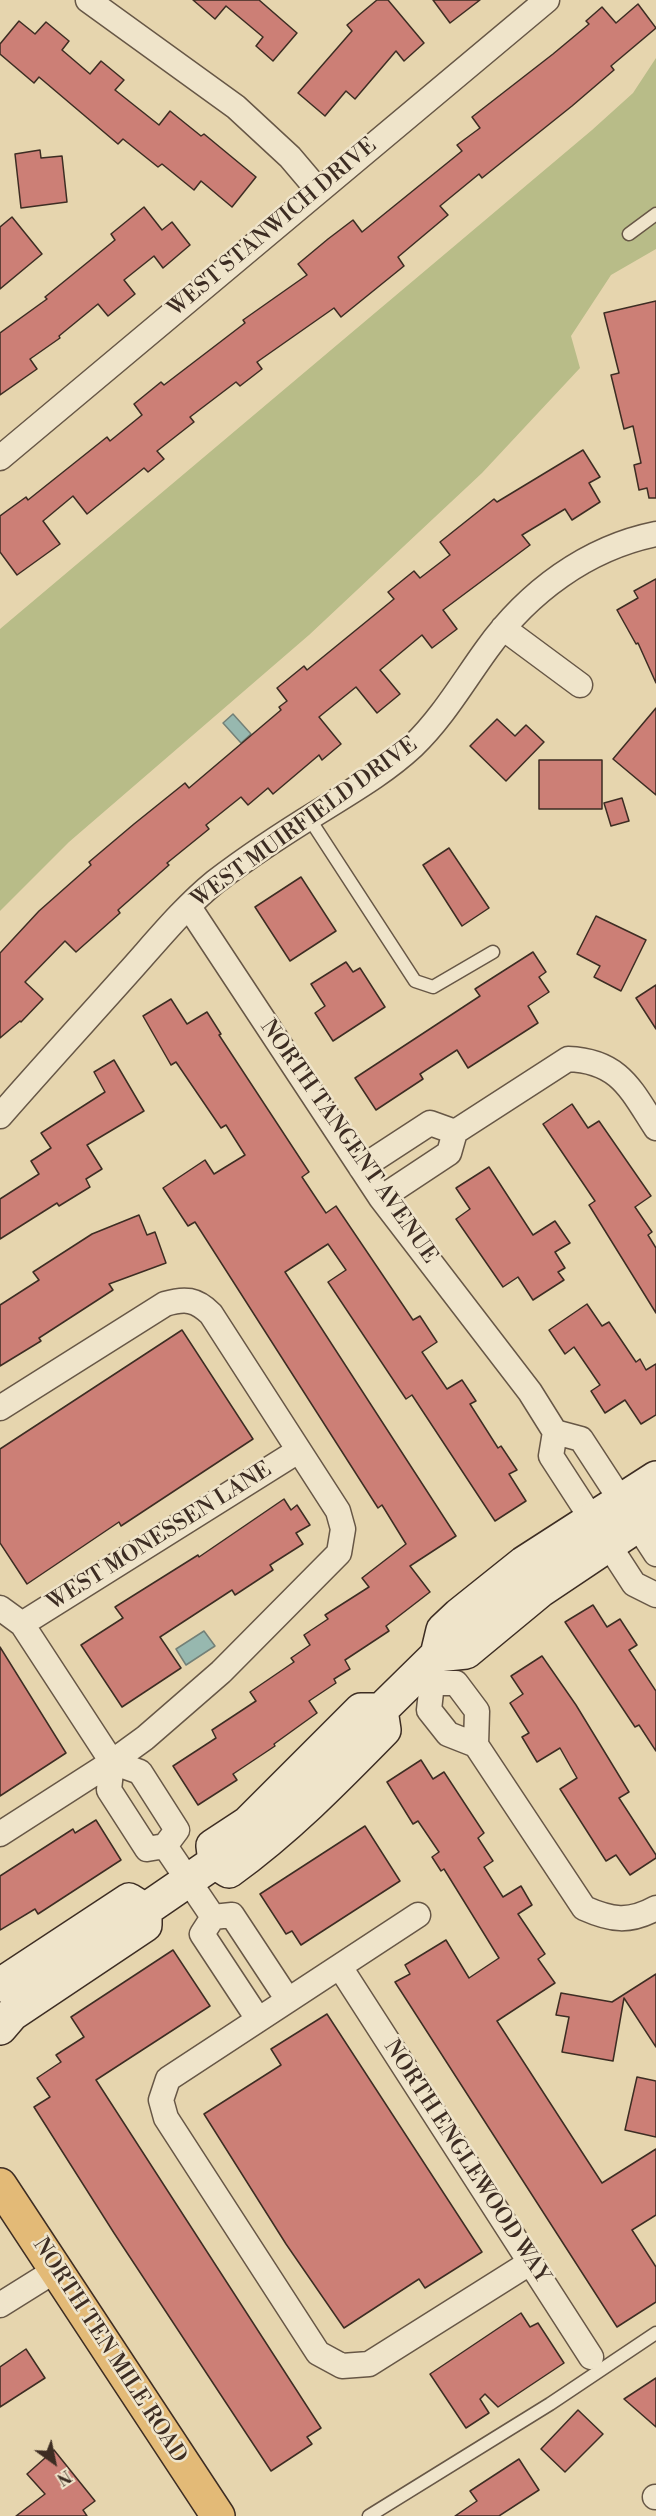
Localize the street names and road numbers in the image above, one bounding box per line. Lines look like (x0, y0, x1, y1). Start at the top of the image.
street label: WEST STANWICH DRIVE (163, 133, 383, 323)
street label: WEST MUIRFIELD DRIVE (187, 732, 423, 914)
street label: NORTH TANGENT AVENUE (254, 1015, 442, 1269)
street label: WEST MONESSEN LANE (43, 1457, 277, 1617)
street label: NORTH ENGLEWOOD WAY (377, 2035, 555, 2289)
street label: NORTH TEN MILE ROAD (26, 2234, 192, 2468)

